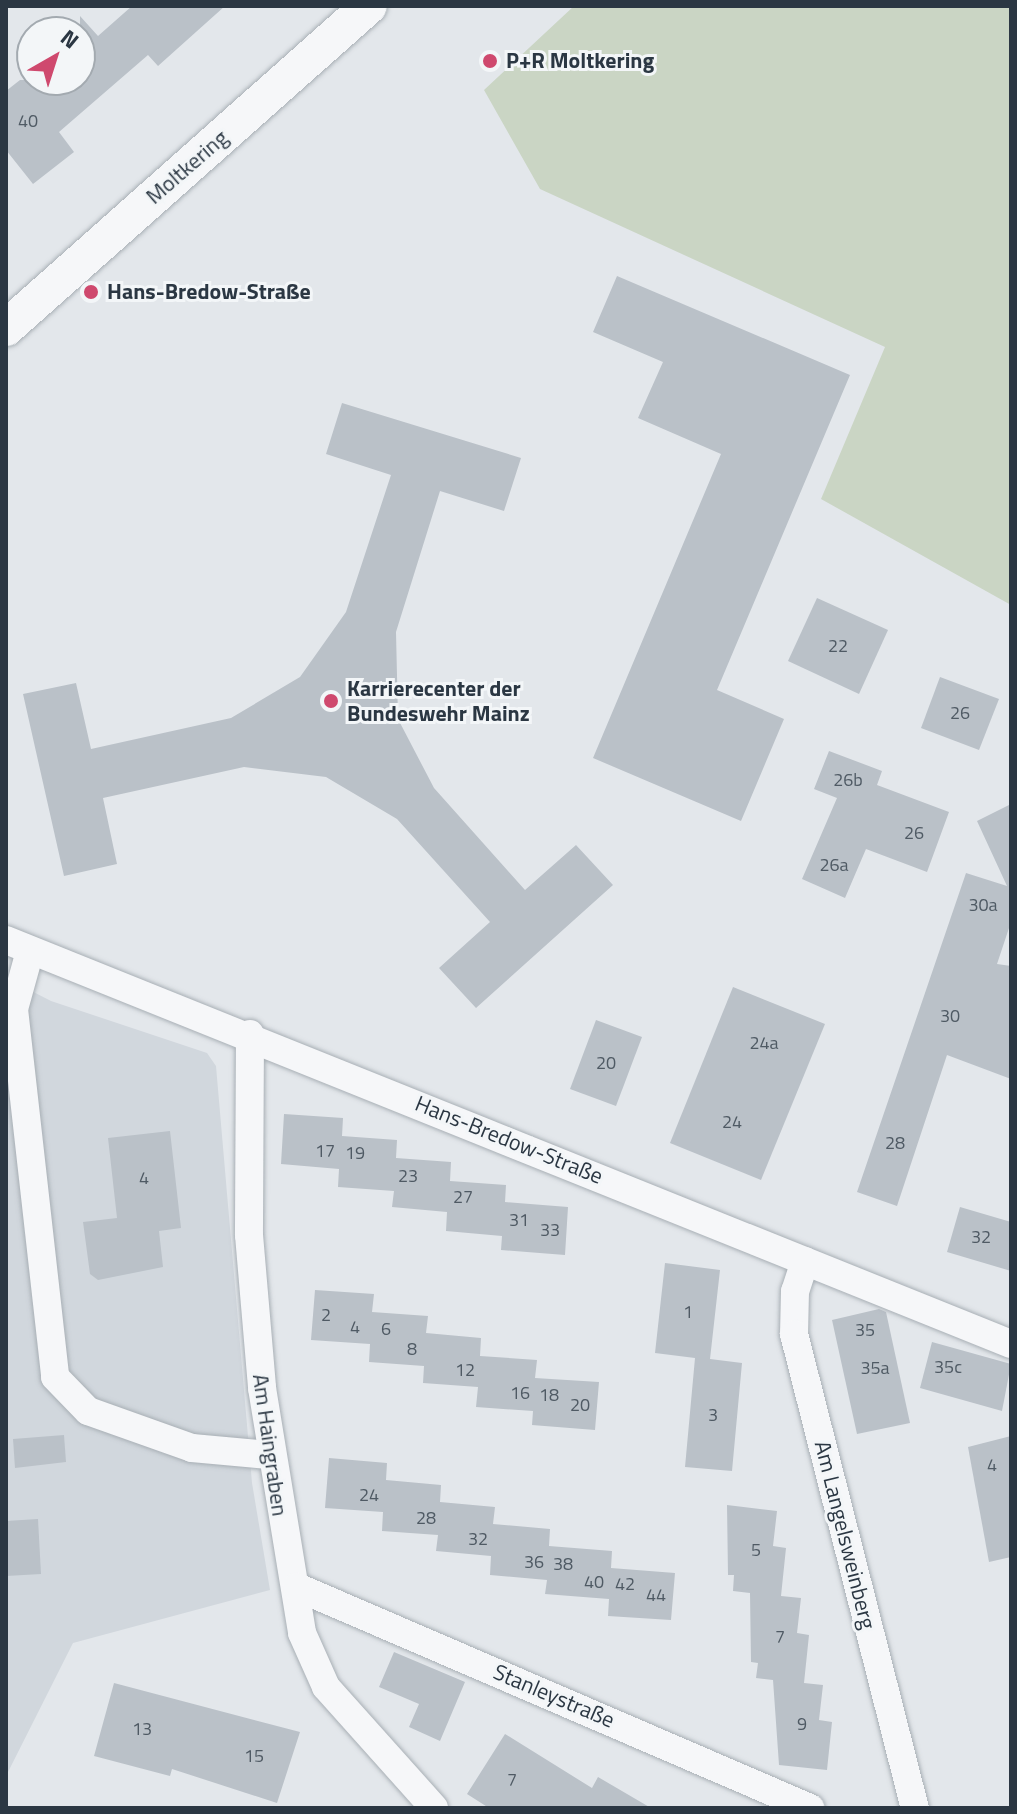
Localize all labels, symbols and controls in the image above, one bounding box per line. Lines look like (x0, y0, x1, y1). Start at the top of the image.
north arrow (16, 16, 96, 96)
text: N (53, 21, 86, 57)
place label: P+R Moltkering (506, 48, 654, 74)
marker: P+R Moltkering (481, 52, 499, 70)
house number: 40 (18, 110, 38, 132)
street label: Moltkering (141, 124, 233, 210)
place label: Hans-Bredow-Straße (107, 279, 311, 305)
marker: Hans-Bredow-Straße (82, 283, 100, 301)
house number: 22 (828, 635, 848, 657)
place label: Karrierecenter der Bundeswehr Mainz (347, 675, 530, 726)
marker: Karrierecenter der Bundeswehr Mainz (322, 692, 340, 710)
house number: 26 (950, 702, 970, 724)
house number: 26b (833, 769, 863, 791)
house number: 26 (904, 822, 924, 844)
house number: 26a (819, 854, 849, 876)
house number: 30a (968, 894, 998, 916)
house number: 30 (940, 1005, 960, 1027)
house number: 24a (749, 1032, 779, 1054)
house number: 20 (596, 1052, 616, 1074)
street label: Hans-Bredow-Straße (411, 1090, 607, 1190)
house number: 24 (722, 1111, 742, 1133)
house number: 28 (885, 1132, 905, 1154)
house number: 17 (315, 1140, 335, 1162)
house number: 19 (345, 1142, 365, 1164)
house number: 23 (398, 1165, 418, 1187)
house number: 4 (139, 1167, 149, 1189)
house number: 27 (453, 1186, 473, 1208)
house number: 31 (509, 1209, 529, 1231)
house number: 33 (540, 1219, 560, 1241)
house number: 32 (971, 1226, 991, 1248)
house number: 1 (683, 1301, 693, 1323)
house number: 2 (321, 1304, 331, 1326)
house number: 4 (350, 1316, 360, 1338)
house number: 6 (381, 1318, 391, 1340)
house number: 35 (855, 1319, 875, 1341)
house number: 8 (407, 1338, 417, 1360)
house number: 35c (934, 1356, 962, 1378)
house number: 35a (860, 1357, 890, 1379)
house number: 12 (455, 1359, 475, 1381)
street label: Am Haingraben (247, 1372, 293, 1518)
house number: 16 (510, 1382, 530, 1404)
house number: 18 (539, 1384, 559, 1406)
house number: 20 (570, 1394, 590, 1416)
house number: 3 (708, 1404, 718, 1426)
street label: Am Langelsweinberg (809, 1438, 881, 1632)
house number: 4 (987, 1454, 997, 1476)
house number: 24 (359, 1484, 379, 1506)
house number: 28 (416, 1507, 436, 1529)
house number: 32 (468, 1528, 488, 1550)
house number: 5 (751, 1539, 761, 1561)
house number: 36 (524, 1551, 544, 1573)
house number: 38 (553, 1553, 573, 1575)
house number: 40 (584, 1571, 604, 1593)
house number: 42 (615, 1573, 635, 1595)
house number: 44 (646, 1584, 666, 1606)
house number: 7 (775, 1626, 785, 1648)
street label: Stanleystraße (489, 1659, 619, 1733)
house number: 9 (797, 1713, 807, 1735)
house number: 13 (132, 1718, 152, 1740)
house number: 15 (244, 1745, 264, 1767)
house number: 7 (507, 1769, 517, 1791)

